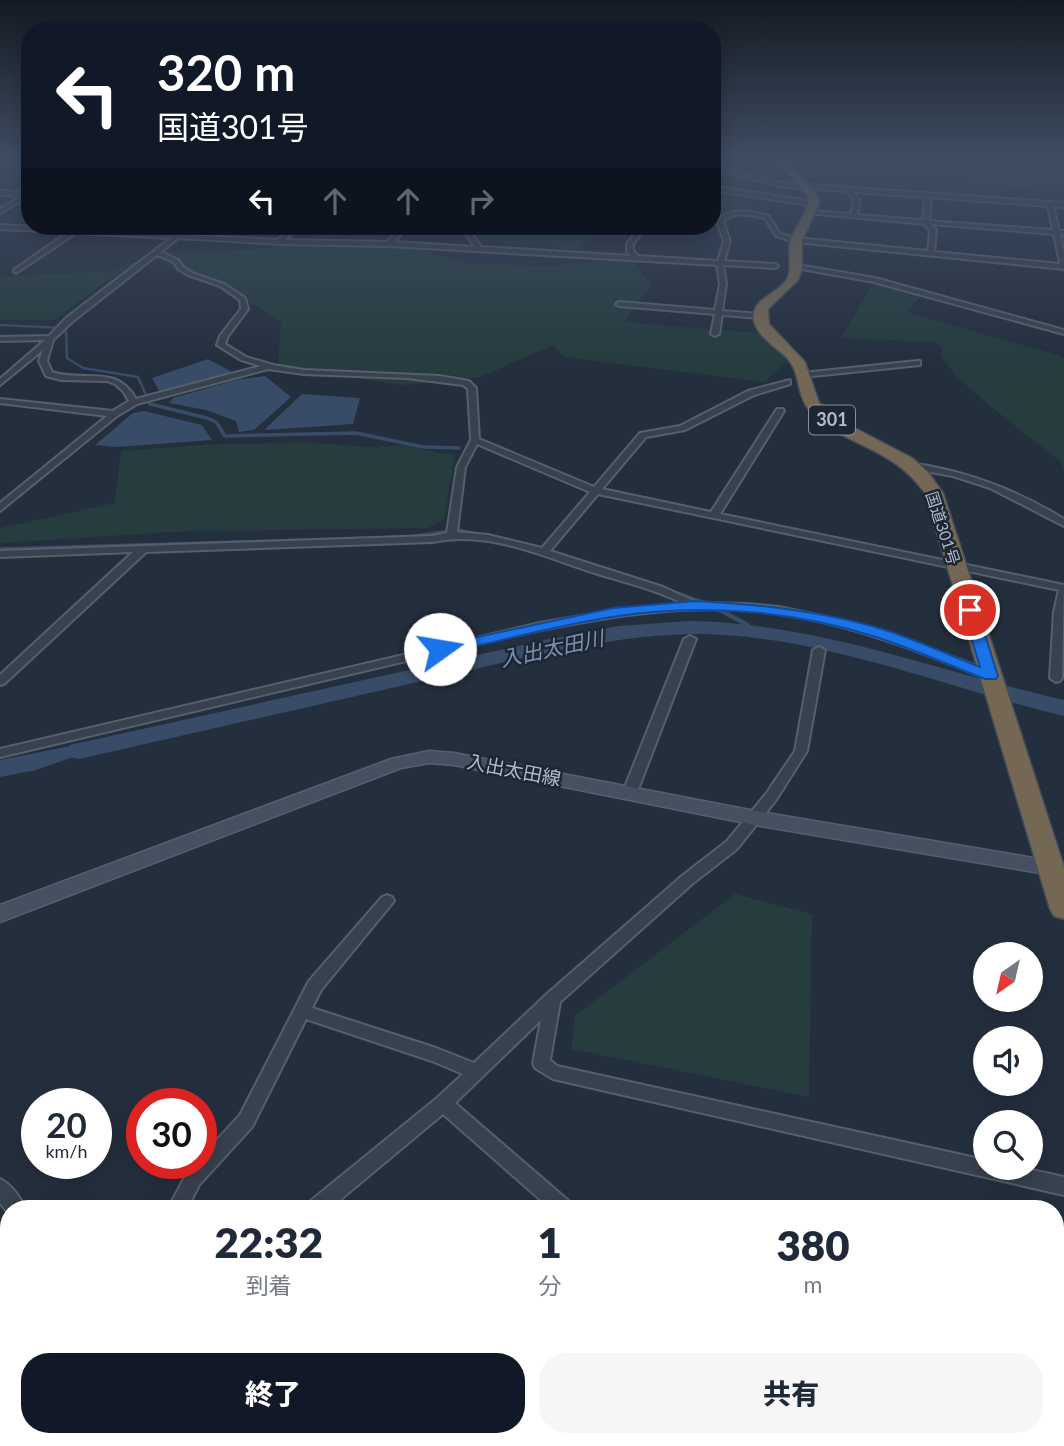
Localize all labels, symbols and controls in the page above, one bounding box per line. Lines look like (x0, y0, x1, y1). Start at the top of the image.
text: 320 m (157, 43, 295, 101)
icon: left (42, 49, 133, 140)
text: 国道301号 (157, 107, 309, 146)
icon: left (243, 182, 281, 220)
icon: ahead (316, 182, 354, 220)
icon: ahead (389, 182, 427, 220)
icon: right (462, 182, 500, 220)
road number: 301 (809, 406, 855, 434)
street label: 国道301号 (923, 489, 964, 567)
pin (940, 580, 1000, 640)
icon: arrive (951, 591, 989, 629)
position arrow (403, 612, 477, 686)
water label: 入出太田川 (498, 624, 608, 671)
street label: 入出太田線 (465, 749, 563, 790)
north arrow (973, 942, 1043, 1012)
map controls (973, 942, 1043, 1180)
button: sound (973, 1026, 1043, 1096)
speed limit sign: 30 (126, 1088, 217, 1179)
text: 20 (46, 1103, 87, 1145)
button: search (973, 1110, 1043, 1180)
text: km/h (45, 1140, 88, 1162)
text: 22:32 (214, 1217, 323, 1267)
text: 1 (538, 1217, 562, 1267)
text: 380 (776, 1220, 850, 1270)
text: m (803, 1270, 822, 1298)
text: 到着 (246, 1271, 292, 1299)
text: 分 (538, 1271, 561, 1299)
button: 終了 (21, 1353, 525, 1433)
button: 共有 (539, 1353, 1043, 1433)

